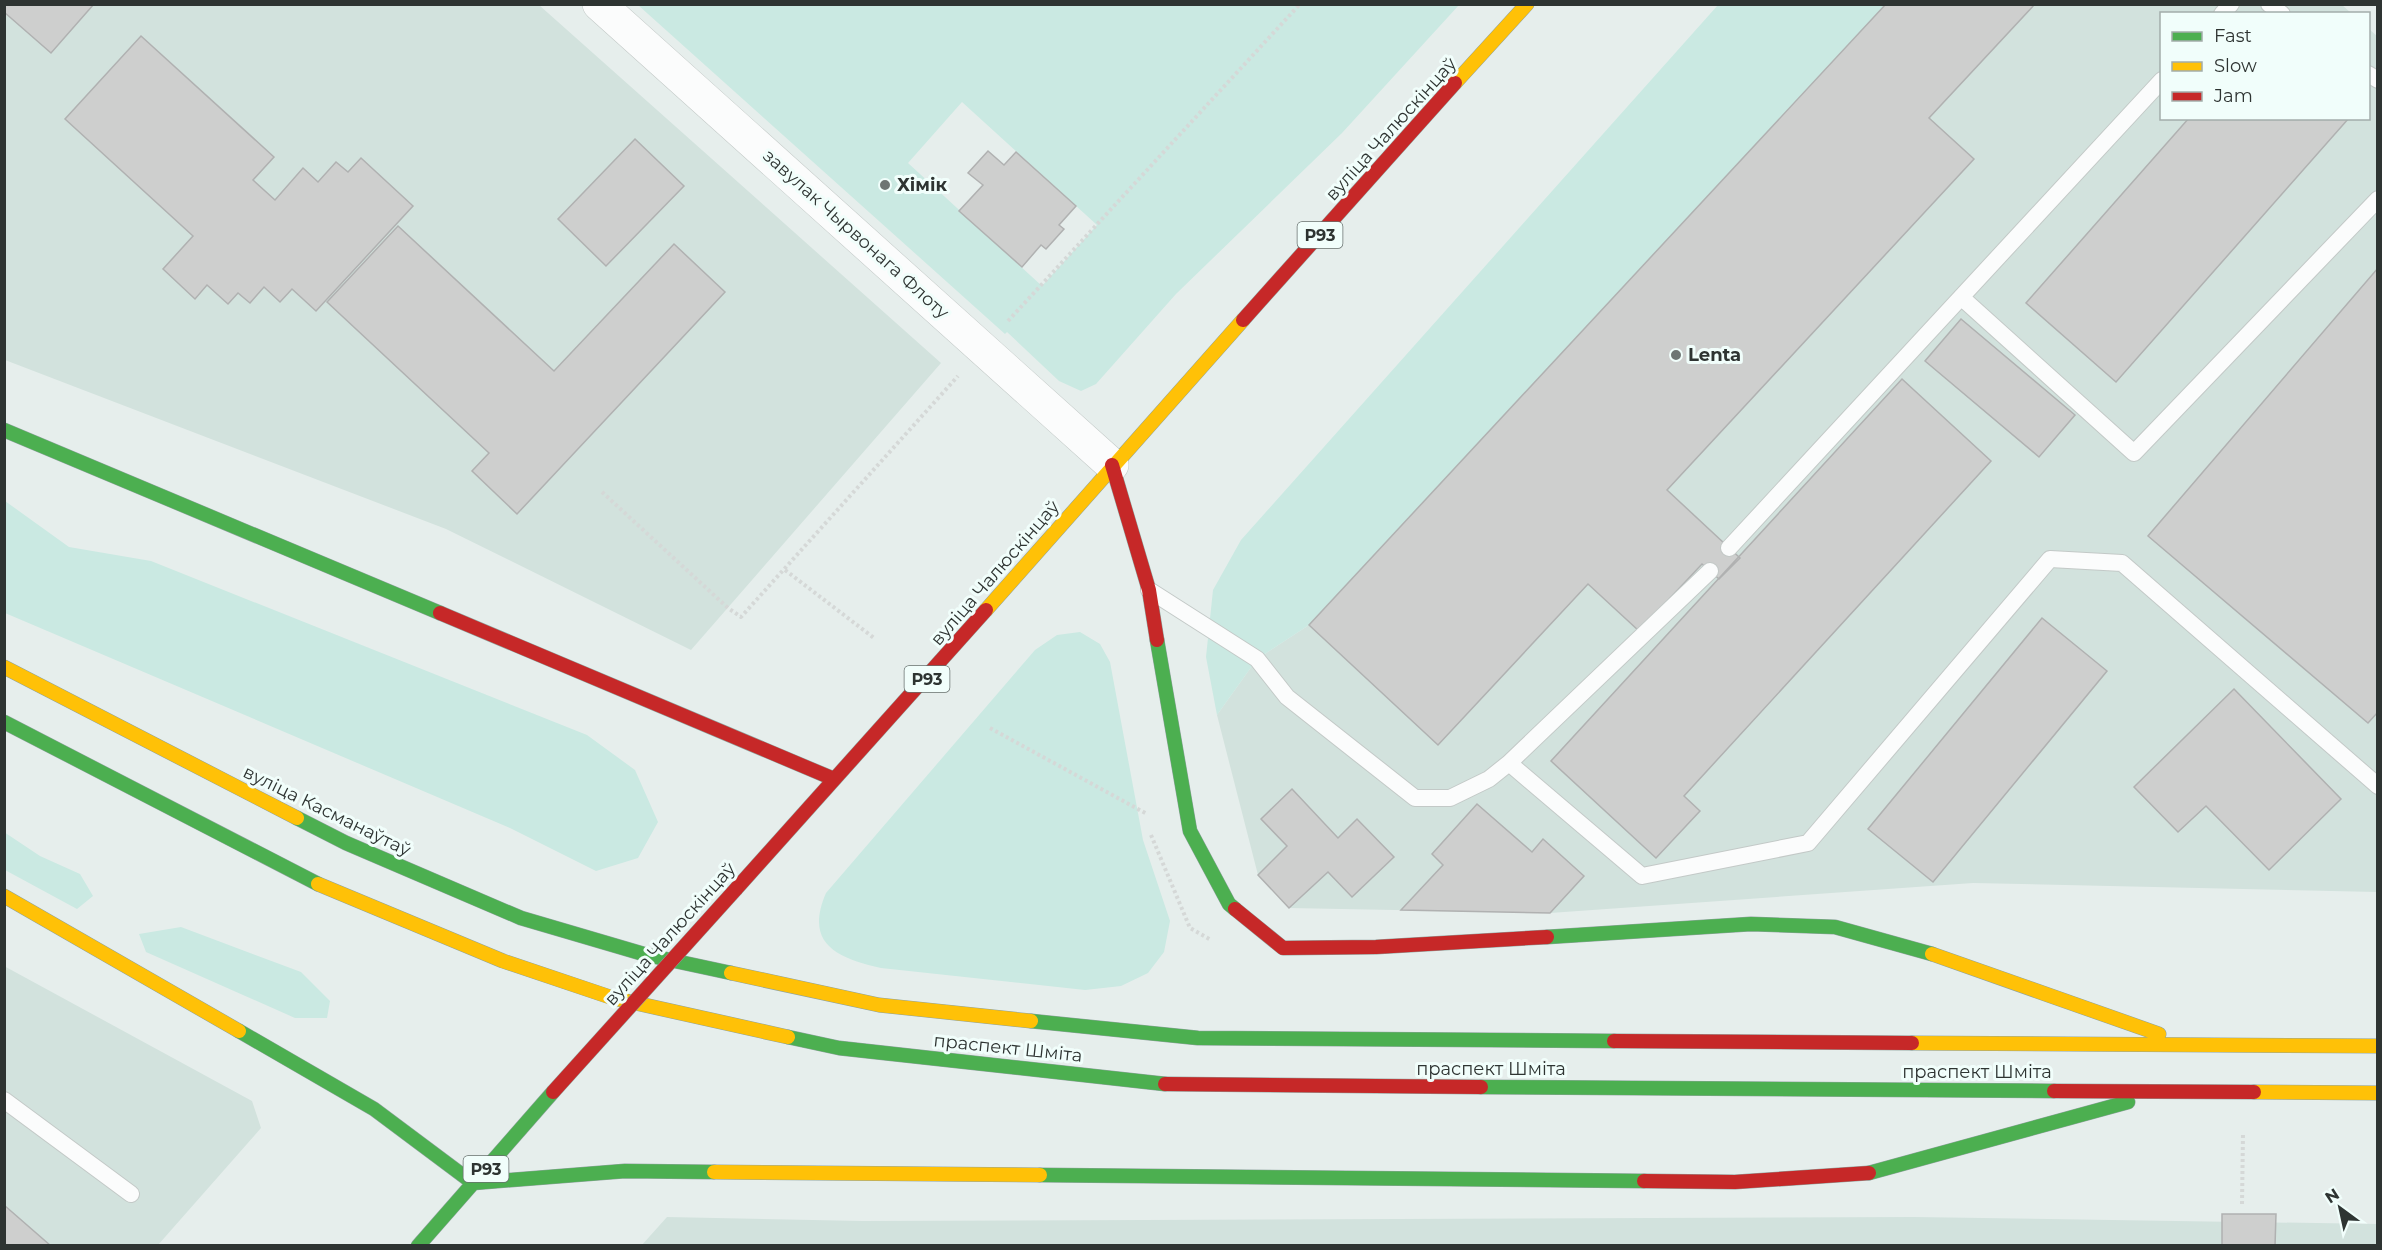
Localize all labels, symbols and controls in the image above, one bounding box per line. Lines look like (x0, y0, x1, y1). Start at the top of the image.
legend (2160, 12, 2370, 120)
text: Fast (2214, 25, 2252, 47)
street label: вуліца Чалюскінцаў (1321, 53, 1461, 205)
text: Slow (2214, 55, 2257, 77)
text: Jam (2213, 85, 2253, 107)
street label: завулак Чырвонага Флоту (758, 144, 954, 324)
place label: Хімік (897, 174, 947, 196)
marker: Хімік (878, 178, 892, 192)
road number: Р93 (1298, 222, 1342, 248)
place label: Lenta (1688, 344, 1741, 366)
marker: Lenta (1669, 348, 1683, 362)
street label: вуліца Чалюскінцаў (926, 496, 1064, 650)
road number: Р93 (904, 666, 950, 692)
street label: вуліца Касманаўтаў (240, 761, 414, 861)
street label: вуліца Чалюскінцаў (600, 858, 740, 1010)
street label: праспект Шміта (932, 1029, 1084, 1067)
street label: праспект Шміта (1416, 1058, 1566, 1080)
street label: праспект Шміта (1902, 1061, 2052, 1083)
road number: Р93 (464, 1156, 508, 1182)
north arrow (2310, 1178, 2370, 1238)
text: N (2322, 1184, 2343, 1207)

